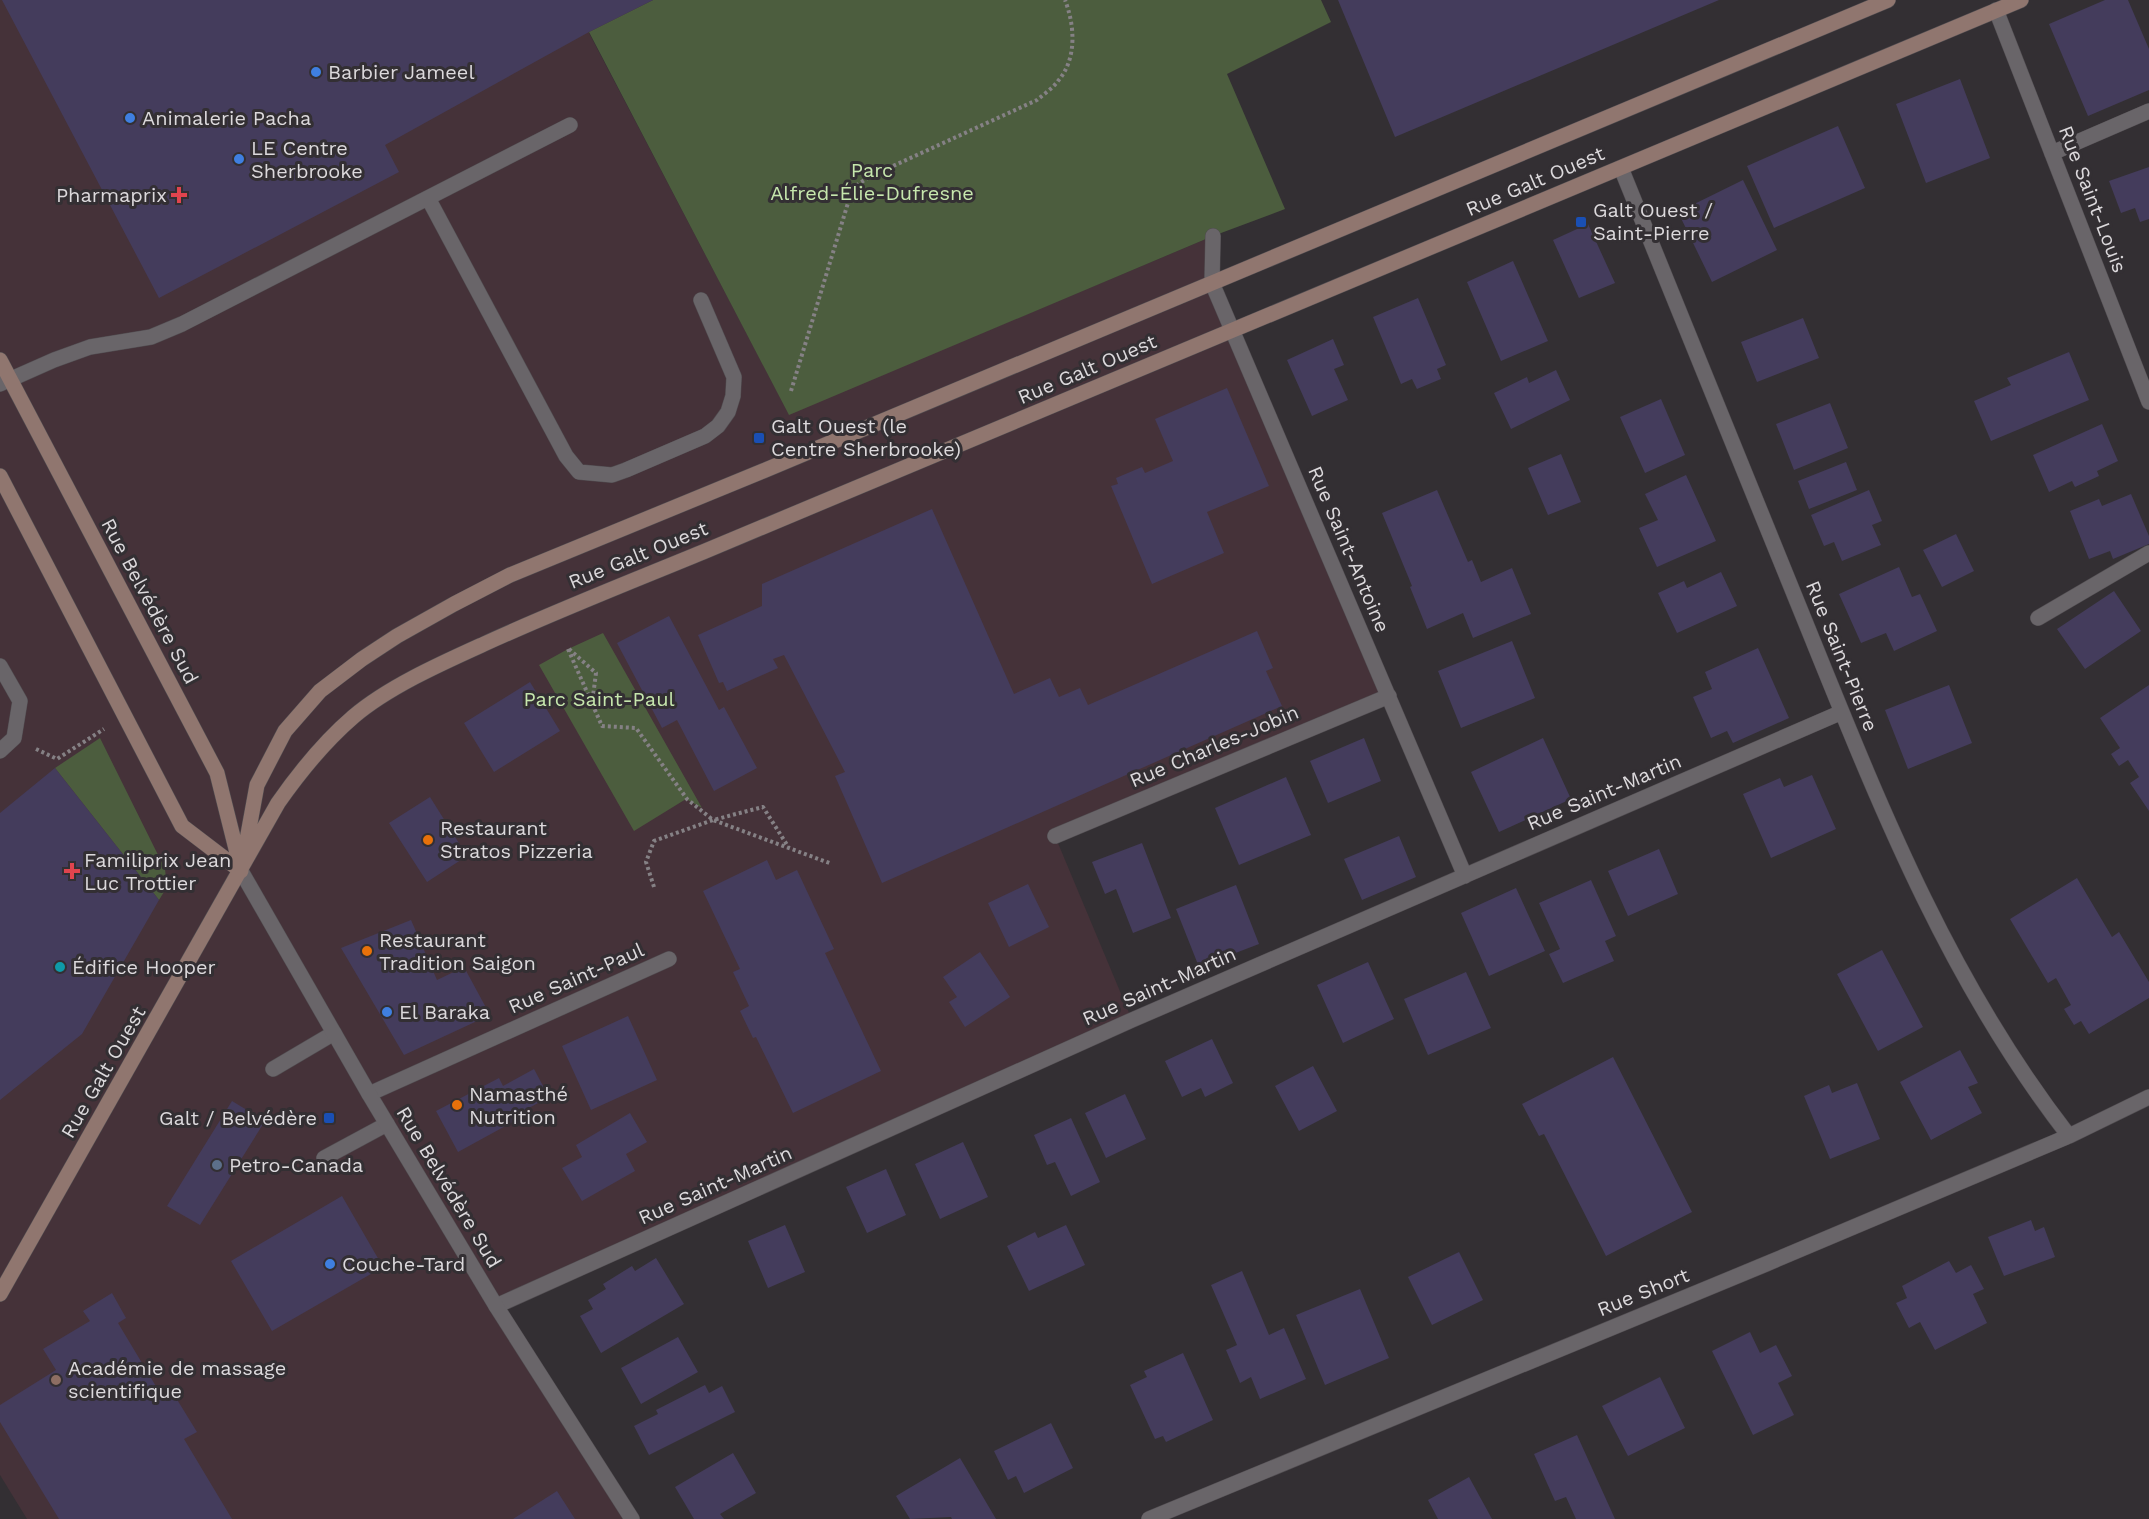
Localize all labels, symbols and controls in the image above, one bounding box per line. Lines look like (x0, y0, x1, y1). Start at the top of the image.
place label: Barbier Jameel (328, 60, 475, 84)
marker: Barbier Jameel (309, 65, 323, 79)
place label: Animalerie Pacha (142, 106, 311, 130)
marker: Animalerie Pacha (123, 111, 137, 125)
street label: Rue Saint-Louis (2054, 122, 2132, 276)
place label: LE Centre Sherbrooke (251, 136, 363, 183)
street label: Rue Galt Ouest (1462, 141, 1608, 221)
marker: LE Centre Sherbrooke (232, 152, 246, 166)
park label: Parc Alfred-Élie-Dufresne (770, 158, 974, 205)
place label: Pharmaprix (56, 183, 167, 207)
marker: Pharmaprix (172, 188, 186, 202)
place label: Galt Ouest / Saint-Pierre (1593, 198, 1713, 245)
marker: Galt Ouest / Saint-Pierre (1574, 215, 1588, 229)
street label: Rue Galt Ouest (1014, 329, 1160, 409)
place label: Galt Ouest (le Centre Sherbrooke) (771, 414, 961, 461)
marker: Galt Ouest (le Centre Sherbrooke) (752, 431, 766, 445)
street label: Rue Saint-Antoine (1303, 462, 1395, 636)
street label: Rue Belvédère Sud (96, 514, 204, 688)
street label: Rue Galt Ouest (565, 516, 712, 594)
street label: Rue Saint-Pierre (1801, 577, 1883, 735)
park label: Parc Saint-Paul (523, 687, 675, 711)
street label: Rue Charles-Jobin (1126, 700, 1302, 792)
street label: Rue Saint-Martin (1523, 749, 1685, 835)
place label: Restaurant Stratos Pizzeria (440, 816, 593, 863)
marker: Restaurant Stratos Pizzeria (421, 833, 435, 847)
place label: Familiprix Jean Luc Trottier (84, 848, 231, 895)
marker: Familiprix Jean Luc Trottier (65, 864, 79, 878)
place label: Restaurant Tradition Saigon (379, 928, 536, 975)
street label: Rue Saint-Paul (505, 937, 647, 1019)
street label: Rue Saint-Martin (1079, 941, 1239, 1031)
marker: Restaurant Tradition Saigon (360, 944, 374, 958)
place label: Édifice Hooper (72, 955, 216, 979)
marker: Édifice Hooper (53, 960, 67, 974)
place label: El Baraka (399, 1000, 490, 1024)
street label: Rue Galt Ouest (56, 1001, 151, 1142)
marker: El Baraka (380, 1005, 394, 1019)
place label: Namasthé Nutrition (469, 1082, 568, 1129)
marker: Namasthé Nutrition (450, 1098, 464, 1112)
street label: Rue Belvédère Sud (391, 1102, 507, 1272)
place label: Galt / Belvédère (159, 1106, 317, 1130)
marker: Galt / Belvédère (322, 1111, 336, 1125)
street label: Rue Saint-Martin (635, 1140, 795, 1230)
place label: Petro-Canada (229, 1153, 363, 1177)
marker: Petro-Canada (210, 1158, 224, 1172)
place label: Couche-Tard (342, 1252, 465, 1276)
marker: Couche-Tard (323, 1257, 337, 1271)
street label: Rue Short (1594, 1262, 1693, 1321)
place label: Académie de massage scientifique (68, 1356, 286, 1403)
marker: Académie de massage scientifique (49, 1373, 63, 1387)

